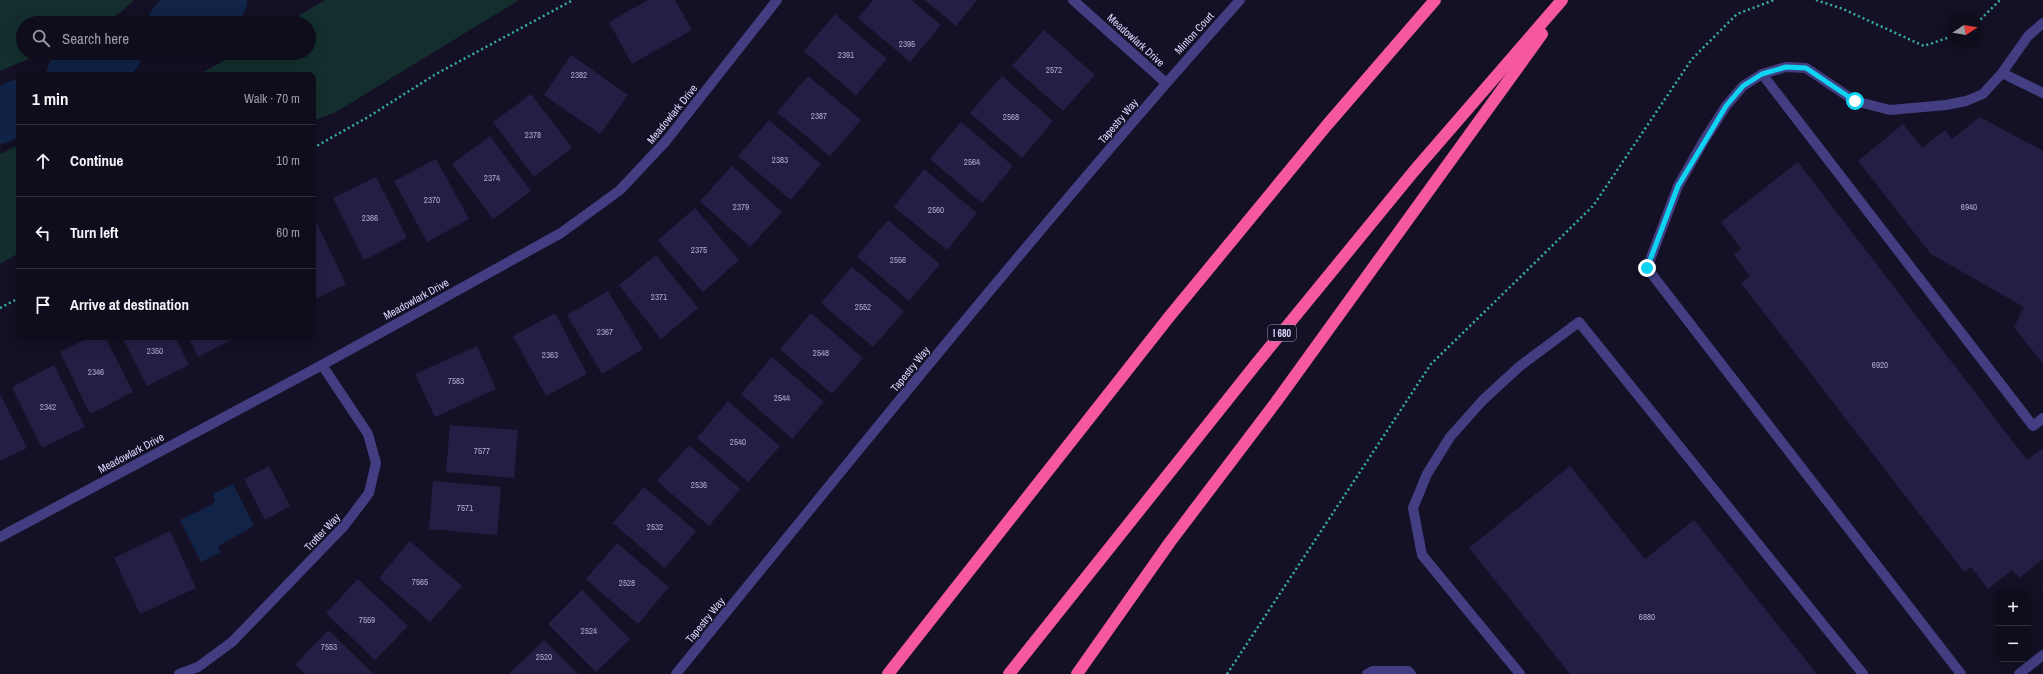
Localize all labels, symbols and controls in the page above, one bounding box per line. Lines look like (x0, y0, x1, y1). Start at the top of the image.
street label: Minton Court (1171, 9, 1217, 57)
street label: Meadowlark Drive (1104, 10, 1168, 70)
north arrow (1947, 12, 1983, 48)
search box (16, 16, 316, 60)
icon: search (30, 27, 52, 49)
text: Search here (62, 28, 129, 49)
house number: 2395 (899, 38, 915, 50)
house number: 2391 (838, 49, 854, 61)
house number: 2572 (1046, 64, 1062, 76)
house number: 2382 (571, 69, 587, 81)
street label: Meadowlark Drive (644, 81, 700, 147)
text: 1 min (32, 87, 68, 110)
text: Walk · 70 m (244, 90, 300, 107)
route start (1846, 92, 1864, 110)
street label: Tapestry Way (1095, 95, 1141, 146)
house number: 2387 (811, 110, 827, 122)
house number: 2568 (1003, 111, 1019, 123)
house number: 2378 (525, 129, 541, 141)
icon: ahead (32, 150, 54, 172)
text: Continue (70, 150, 123, 171)
text: 10 m (276, 152, 300, 169)
house number: 2383 (772, 154, 788, 166)
house number: 2564 (964, 156, 980, 168)
house number: 2374 (484, 172, 500, 184)
house number: 2370 (424, 194, 440, 206)
house number: 2379 (733, 201, 749, 213)
house number: 6940 (1961, 201, 1977, 213)
house number: 2560 (928, 204, 944, 216)
house number: 2366 (362, 212, 378, 224)
icon: left (32, 222, 54, 244)
text: Turn left (70, 222, 118, 243)
text: 60 m (276, 224, 300, 241)
house number: 2375 (691, 244, 707, 256)
house number: 2556 (890, 254, 906, 266)
route end (1638, 259, 1656, 277)
street label: Meadowlark Drive (381, 275, 451, 323)
house number: 2371 (651, 291, 667, 303)
icon: arrive (32, 294, 54, 316)
text: Arrive at destination (70, 294, 189, 315)
house number: 2552 (855, 301, 871, 313)
road number: I 680 (1268, 325, 1296, 341)
house number: 2367 (597, 326, 613, 338)
street label: Tapestry Way (887, 343, 933, 395)
house number: 2350 (147, 345, 163, 357)
house number: 2548 (813, 347, 829, 359)
house number: 2363 (542, 349, 558, 361)
house number: 6920 (1872, 359, 1888, 371)
house number: 2346 (88, 366, 104, 378)
house number: 7583 (448, 375, 464, 387)
house number: 2544 (774, 392, 790, 404)
house number: 2342 (40, 401, 56, 413)
street label: Meadowlark Drive (96, 430, 166, 476)
house number: 2540 (730, 436, 746, 448)
house number: 7577 (474, 445, 490, 457)
house number: 2536 (691, 479, 707, 491)
house number: 7571 (457, 502, 473, 514)
street label: Trotter Way (301, 510, 343, 554)
house number: 2532 (647, 521, 663, 533)
house number: 7565 (412, 576, 428, 588)
house number: 2528 (619, 577, 635, 589)
map controls (1995, 590, 2031, 662)
button: + (1995, 590, 2031, 626)
street label: Tapestry Way (682, 594, 728, 646)
house number: 6880 (1639, 611, 1655, 623)
house number: 7559 (359, 614, 375, 626)
house number: 2524 (581, 625, 597, 637)
button: − (1995, 626, 2031, 662)
house number: 7553 (321, 641, 337, 653)
house number: 2520 (536, 651, 552, 663)

